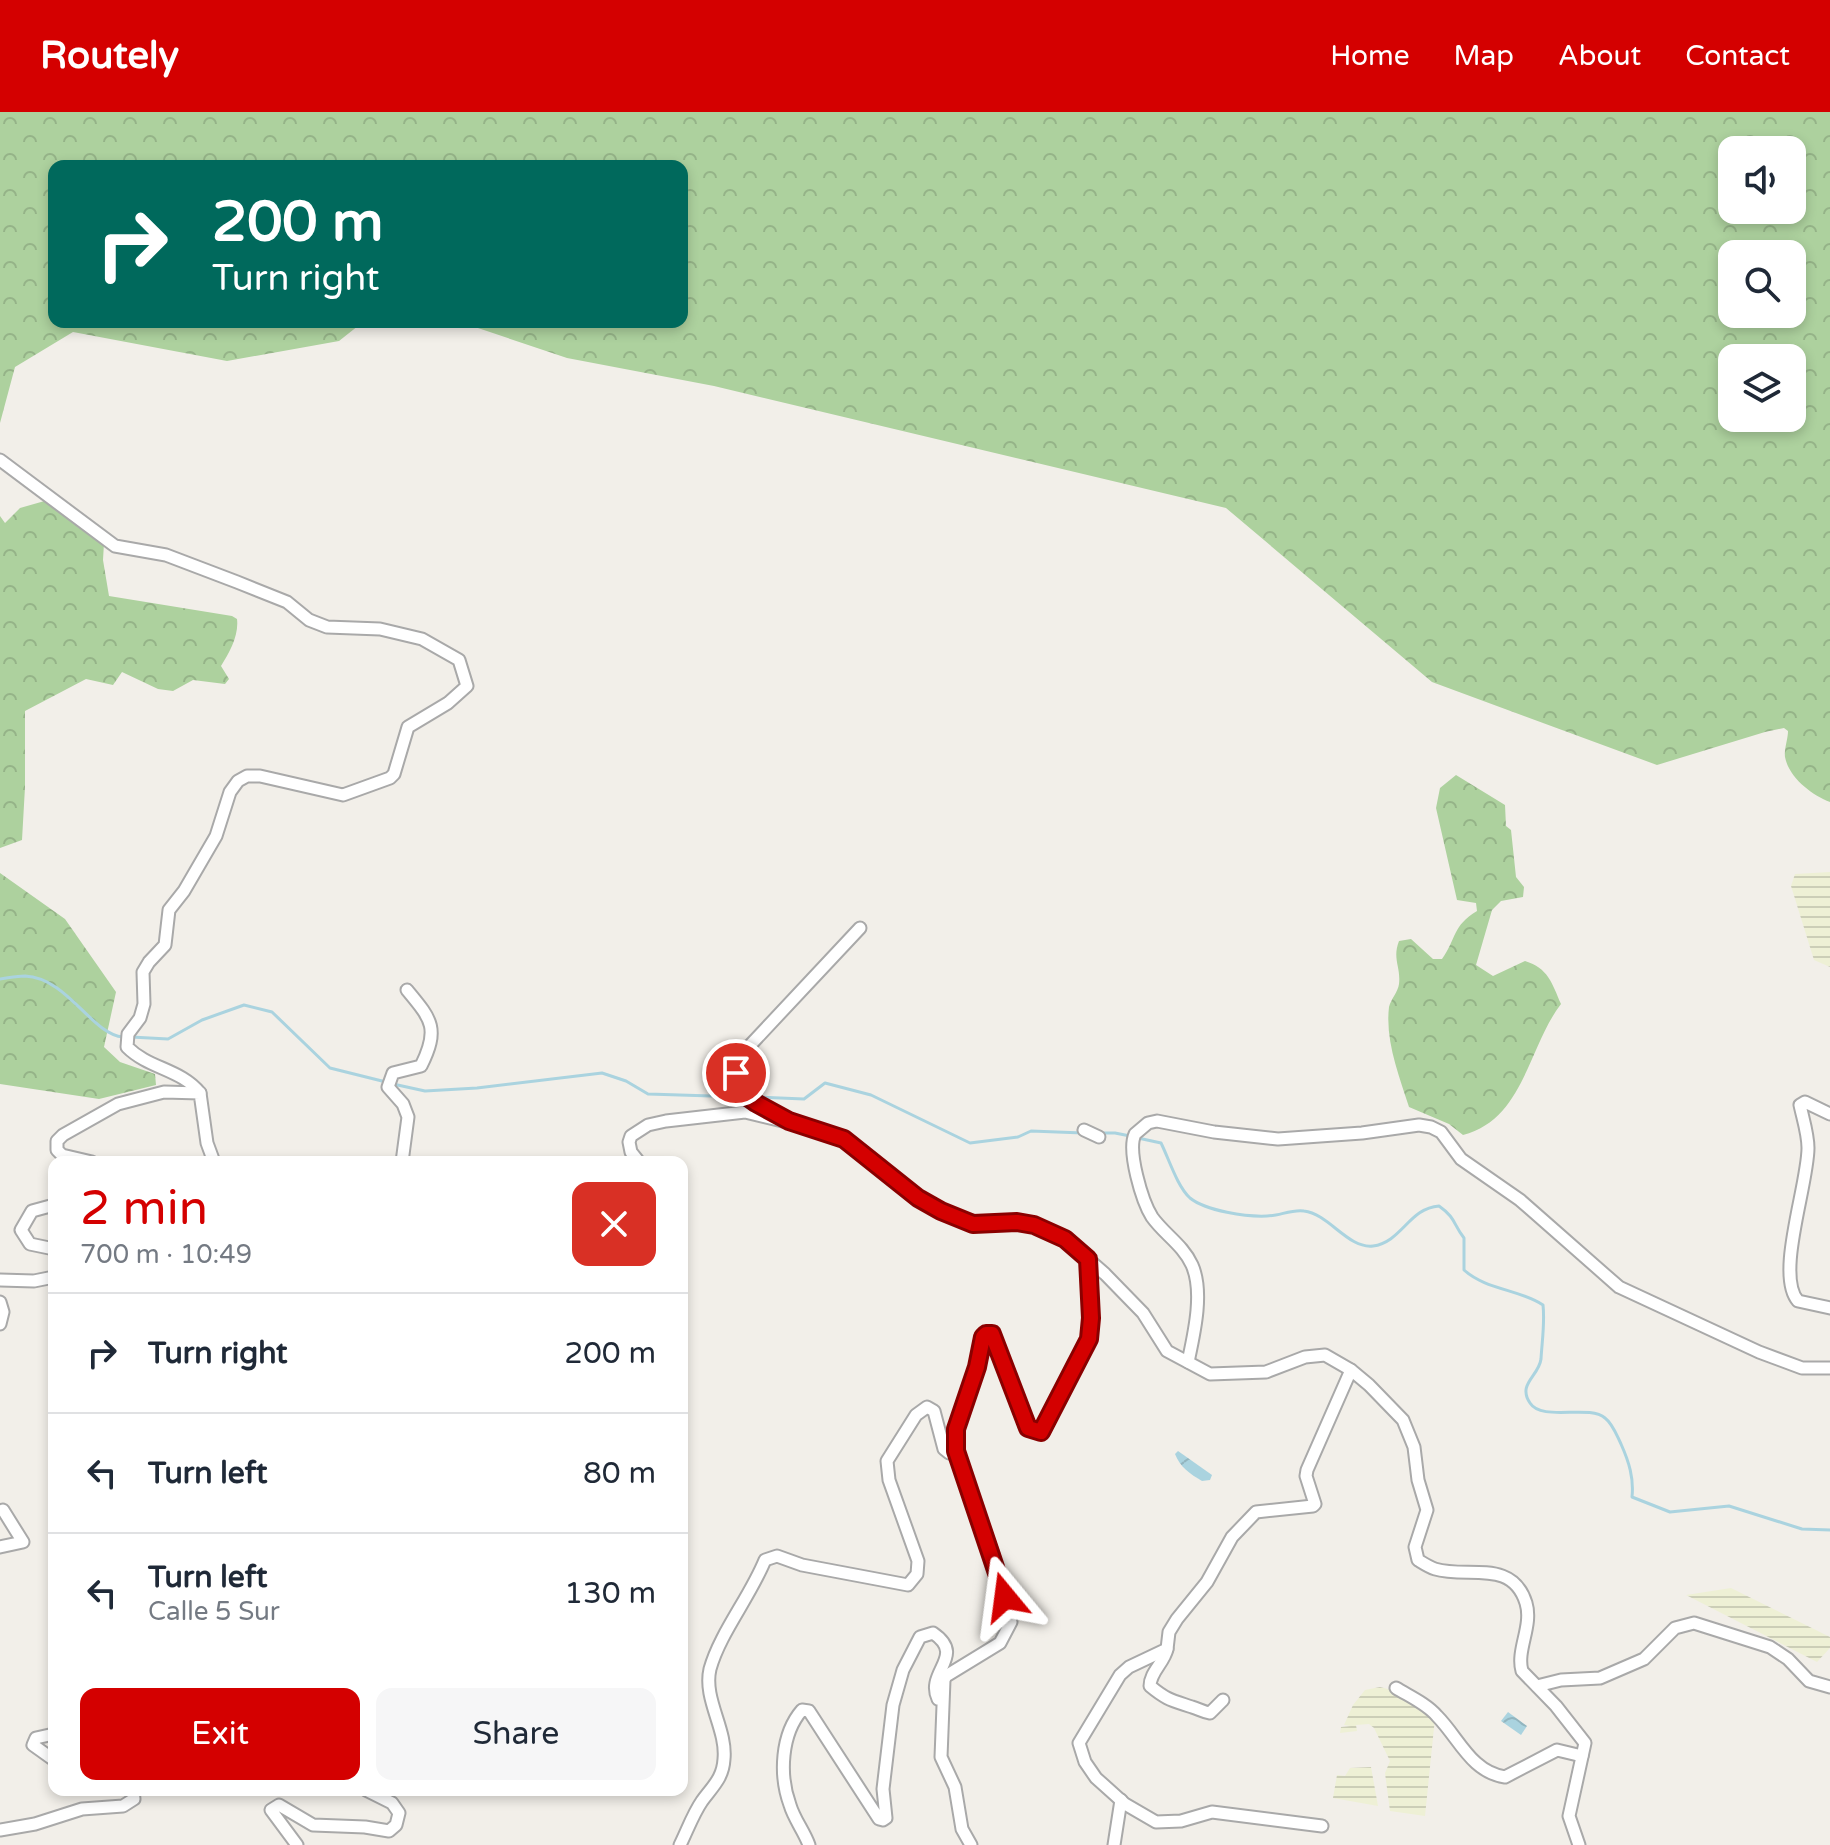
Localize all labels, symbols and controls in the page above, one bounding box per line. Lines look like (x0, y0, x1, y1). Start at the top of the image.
text: Routely (40, 33, 179, 79)
text: Home (1330, 39, 1410, 73)
text: Map (1454, 39, 1514, 73)
text: About (1558, 39, 1641, 73)
text: Contact (1685, 39, 1790, 73)
map controls (1718, 136, 1806, 432)
button: sound (1718, 136, 1806, 224)
text: 200 m (212, 189, 383, 256)
icon: right (80, 192, 184, 296)
button: search (1718, 240, 1806, 328)
text: Turn right (212, 257, 379, 300)
button: layers (1718, 344, 1806, 432)
pin (702, 1039, 770, 1107)
icon: arrive (714, 1051, 758, 1095)
text: 2 min (80, 1180, 208, 1238)
button: close (572, 1182, 656, 1266)
text: 700 m · 10:49 (80, 1239, 252, 1270)
icon: right (80, 1331, 124, 1375)
text: Turn right (148, 1335, 288, 1372)
text: 200 m (564, 1335, 656, 1372)
icon: left (80, 1451, 124, 1495)
text: Turn left (148, 1455, 267, 1492)
text: 80 m (583, 1455, 656, 1492)
position arrow (963, 1555, 1047, 1639)
text: Turn left (148, 1559, 267, 1596)
icon: left (80, 1571, 124, 1615)
text: 130 m (564, 1575, 656, 1612)
text: Calle 5 Sur (148, 1596, 280, 1627)
button: Exit (80, 1688, 360, 1780)
button: Share (376, 1688, 656, 1780)

